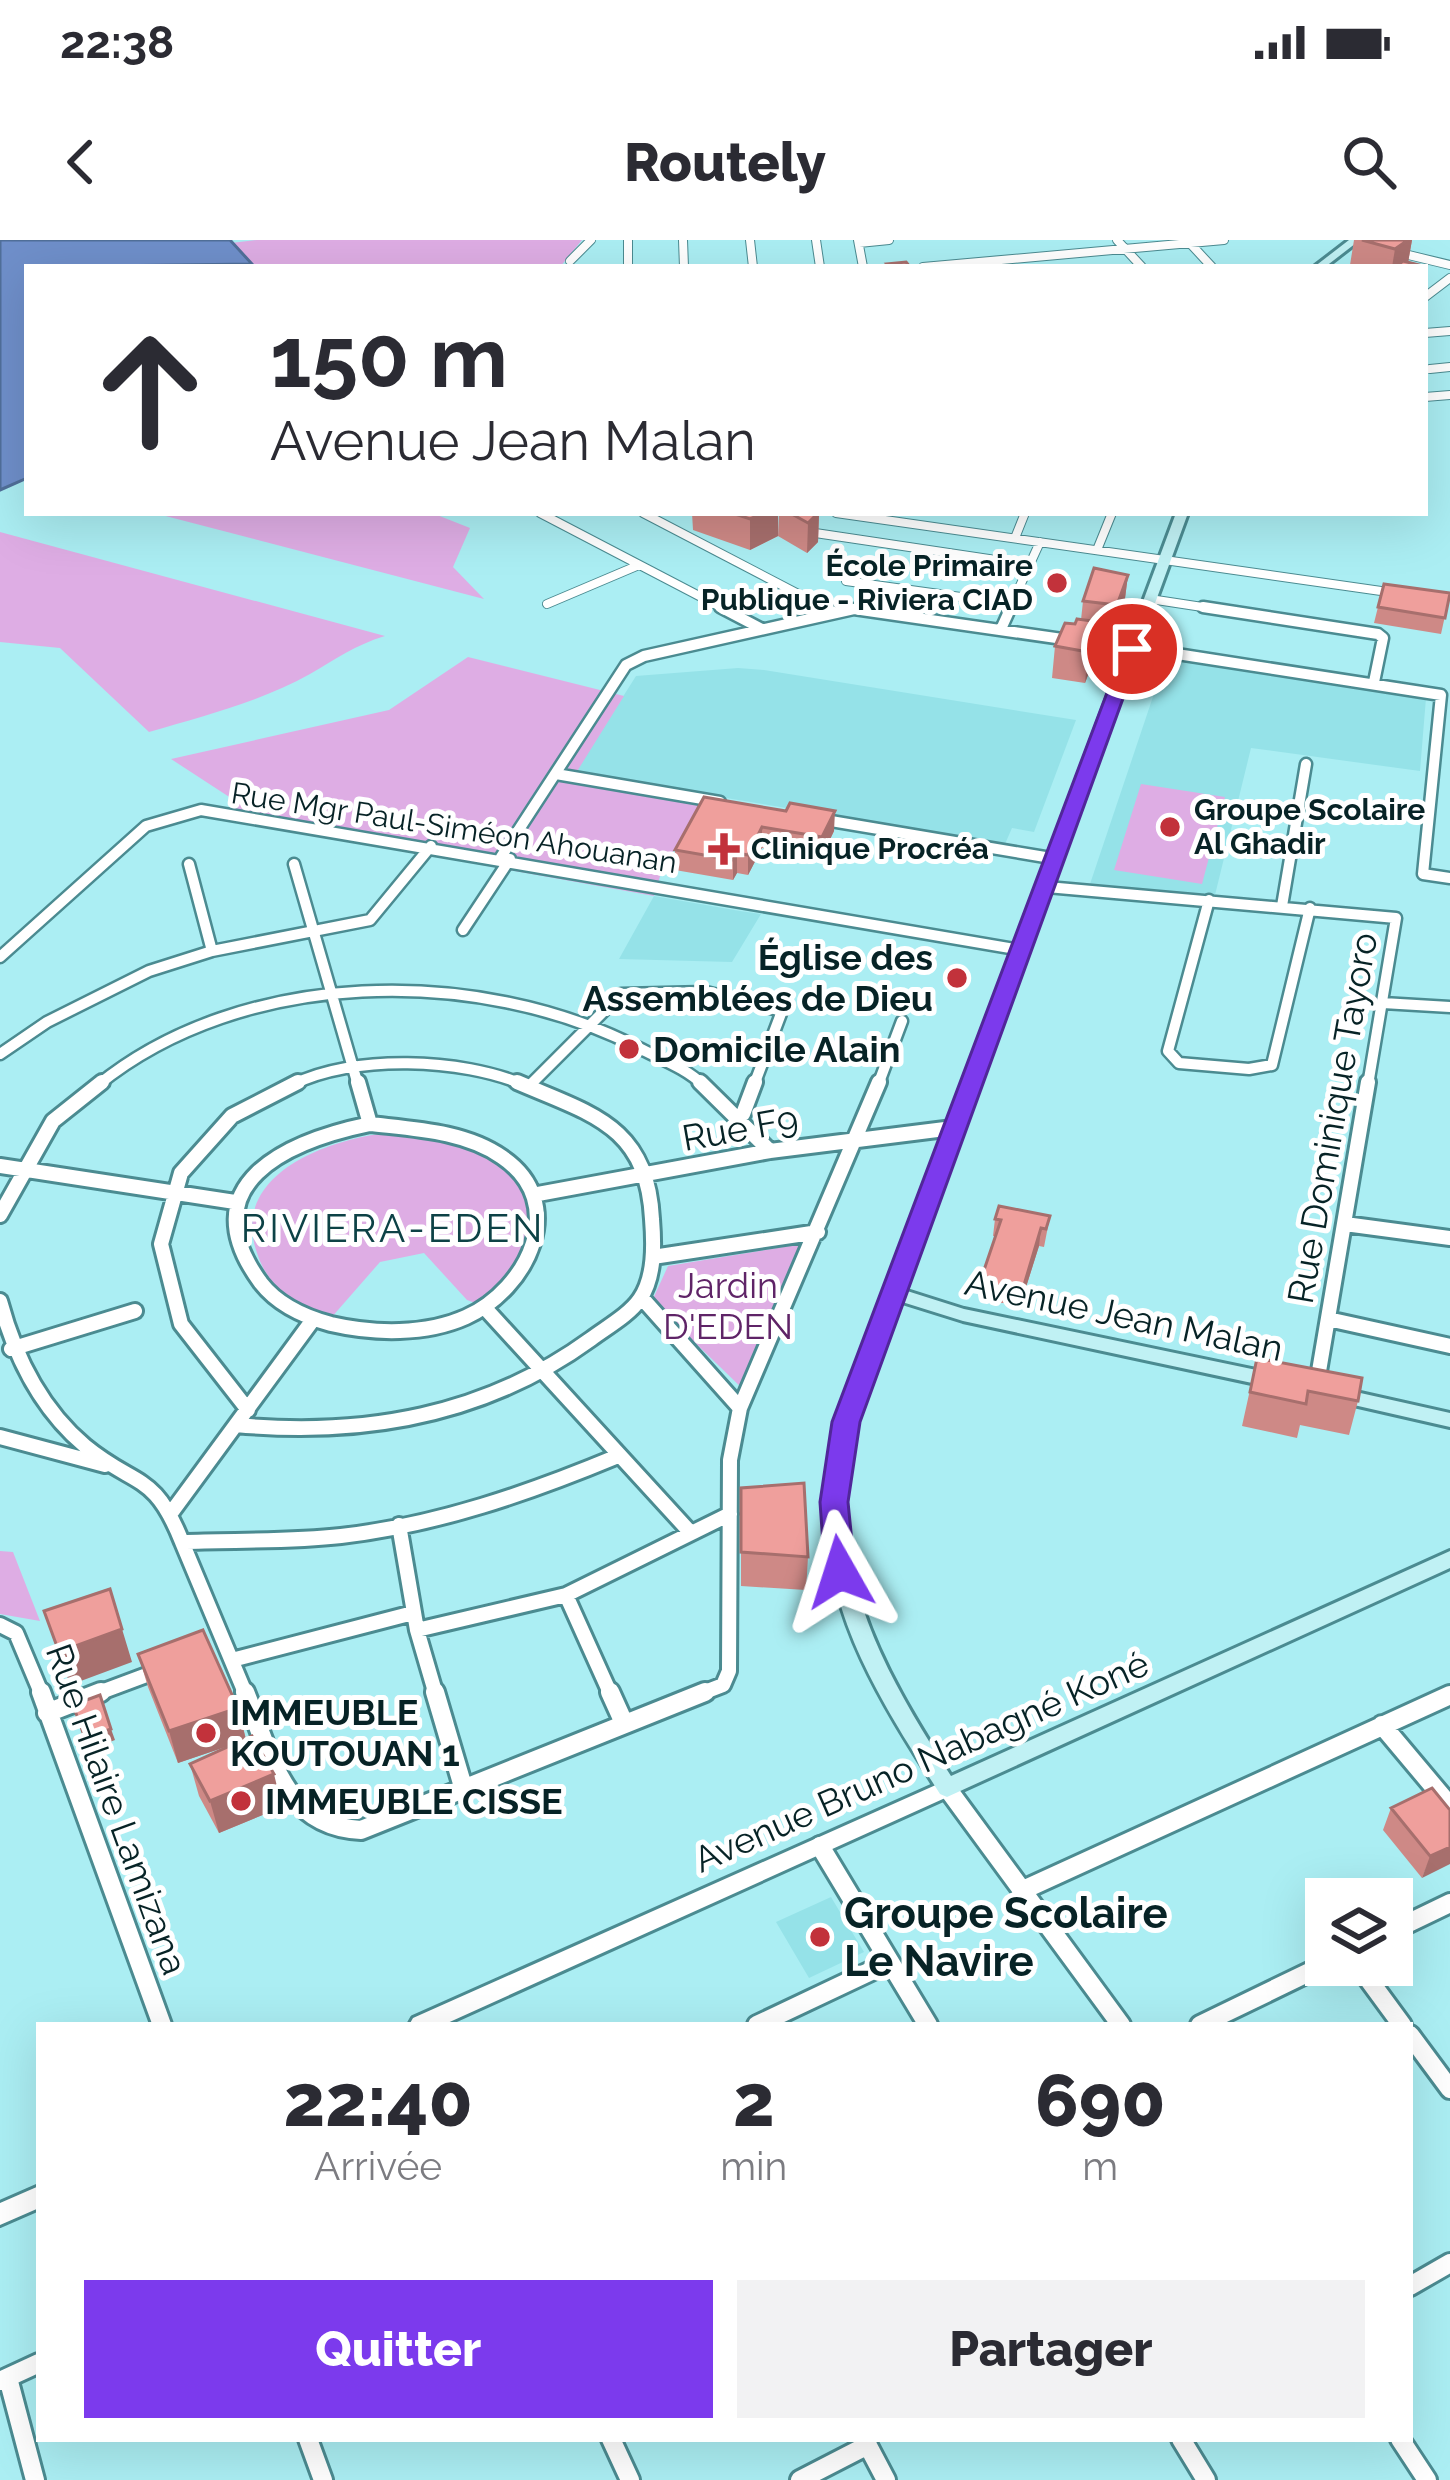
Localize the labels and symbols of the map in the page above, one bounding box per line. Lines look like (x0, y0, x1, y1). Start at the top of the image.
place label: École Primaire Publique - Riviera CIAD (701, 548, 1033, 617)
marker: École Primaire Publique - Riviera CIAD (1044, 570, 1070, 596)
pin (1081, 598, 1183, 700)
street label: Rue Mgr Paul-Siméon Ahouanan (229, 775, 679, 880)
place label: Groupe Scolaire Al Ghadir (1194, 792, 1425, 861)
marker: Groupe Scolaire Al Ghadir (1157, 814, 1183, 840)
place label: Clinique Procréa (751, 831, 989, 866)
marker: Clinique Procréa (708, 833, 740, 865)
street label: Rue Dominique Tayoro (1279, 929, 1385, 1307)
place label: Église des Assemblées de Dieu (583, 936, 933, 1019)
marker: Église des Assemblées de Dieu (944, 965, 970, 991)
place label: Domicile Alain (653, 1028, 900, 1070)
marker: Domicile Alain (616, 1036, 642, 1062)
street label: Rue F9 (679, 1097, 801, 1159)
district label: RIVIERA-EDEN (241, 1205, 545, 1251)
street label: Avenue Jean Malan (961, 1261, 1287, 1369)
park label: Jardin D'EDEN (663, 1264, 793, 1347)
position arrow (777, 1509, 903, 1635)
street label: Rue Hilaire Lamizana (38, 1638, 196, 1980)
street label: Avenue Bruno Nabagné Koné (687, 1641, 1155, 1881)
place label: IMMEUBLE KOUTOUAN 1 (230, 1691, 460, 1774)
marker: IMMEUBLE KOUTOUAN 1 (193, 1720, 219, 1746)
place label: IMMEUBLE CISSE (265, 1780, 563, 1822)
marker: IMMEUBLE CISSE (228, 1788, 254, 1814)
place label: Groupe Scolaire Le Navire (844, 1889, 1168, 1986)
marker: Groupe Scolaire Le Navire (807, 1924, 833, 1950)

